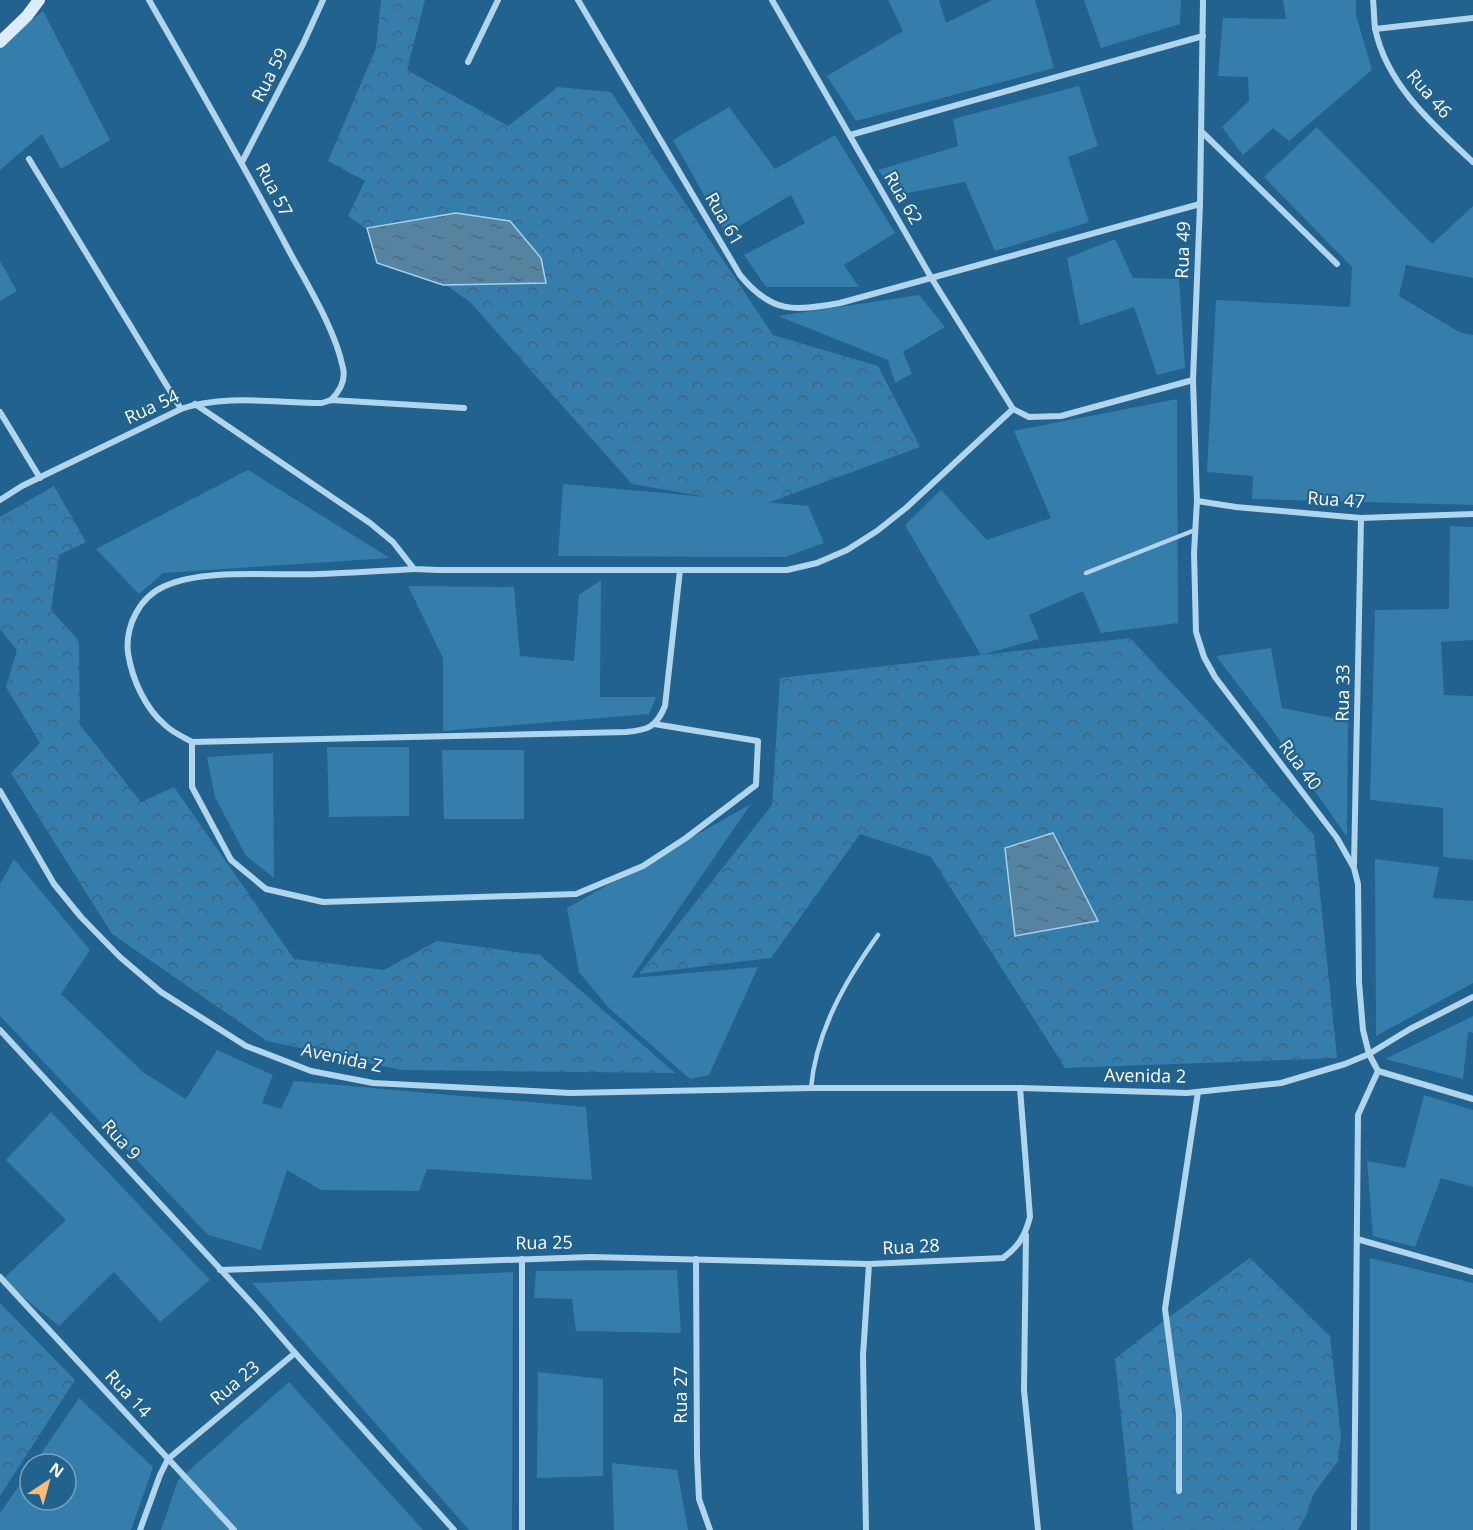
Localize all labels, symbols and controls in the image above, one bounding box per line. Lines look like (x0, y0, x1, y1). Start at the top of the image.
street label: Rua 59 (245, 44, 293, 106)
street label: Rua 46 (1402, 64, 1458, 123)
street label: Rua 57 (251, 159, 299, 221)
street label: Rua 62 (879, 167, 929, 228)
street label: Rua 61 (700, 188, 750, 249)
street label: Rua 49 (1169, 221, 1195, 279)
street label: Rua 54 (120, 383, 183, 429)
street label: Rua 47 (1307, 485, 1366, 513)
street label: Rua 33 (1330, 664, 1354, 722)
street label: Rua 40 (1274, 734, 1328, 795)
street label: Avenida Z (300, 1037, 385, 1077)
street label: Avenida 2 (1104, 1062, 1186, 1088)
street label: Rua 9 (97, 1114, 146, 1165)
street label: Rua 25 (515, 1230, 573, 1254)
street label: Rua 28 (882, 1233, 940, 1259)
street label: Rua 23 (205, 1355, 264, 1410)
street label: Rua 14 (100, 1364, 157, 1422)
street label: Rua 27 (668, 1366, 692, 1424)
north arrow (18, 1452, 78, 1512)
text: N (45, 1457, 69, 1483)

